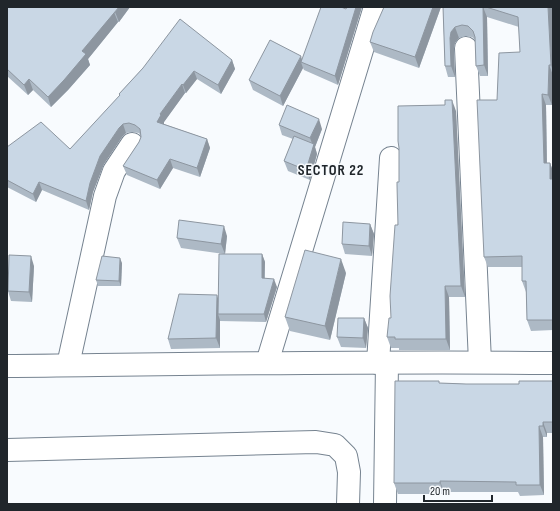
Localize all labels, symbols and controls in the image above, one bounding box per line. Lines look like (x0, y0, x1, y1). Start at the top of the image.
district label: SECTOR 22 (298, 161, 364, 180)
scale bar (424, 477, 492, 503)
text: 20 m (430, 484, 450, 499)

